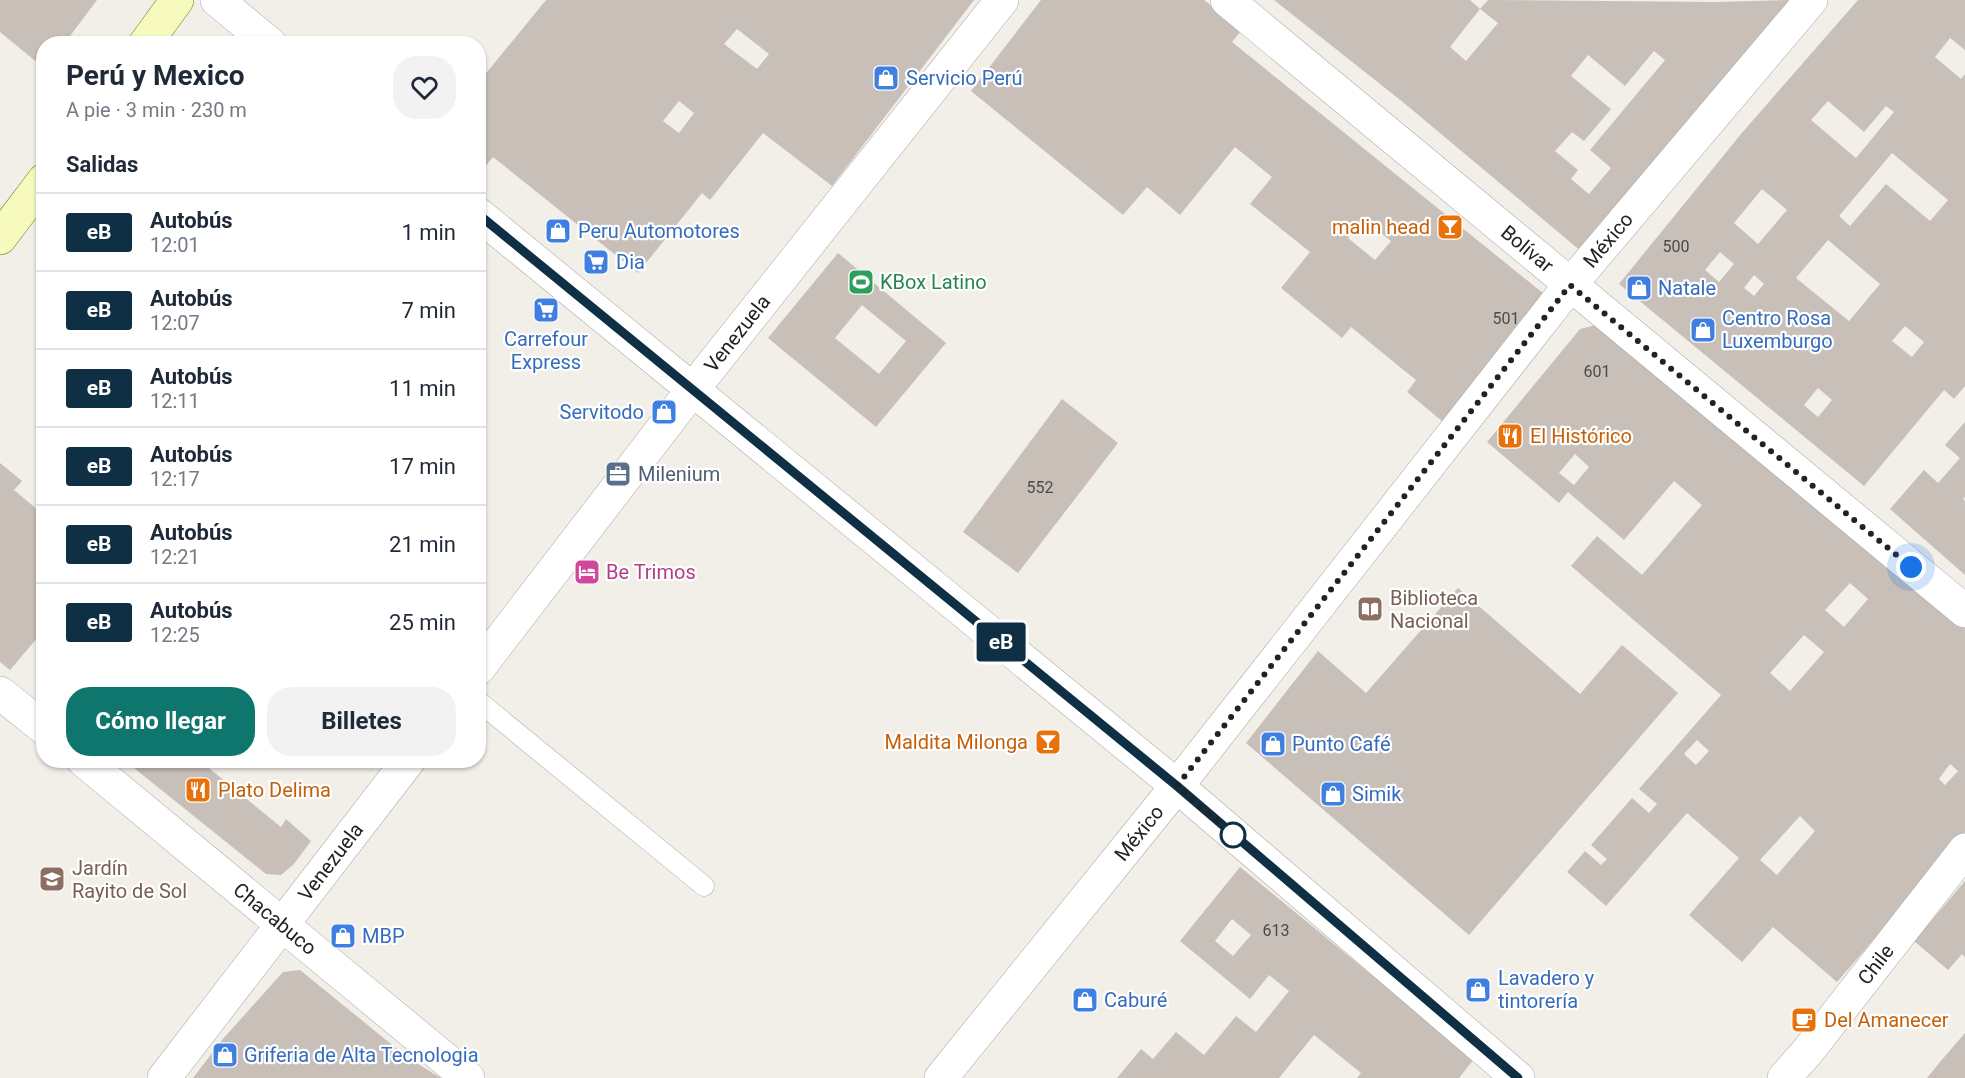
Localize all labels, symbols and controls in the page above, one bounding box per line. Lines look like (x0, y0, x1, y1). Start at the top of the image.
button: heart (393, 56, 456, 119)
text: Perú y Mexico (66, 59, 245, 92)
shop icon: Servicio Perú (871, 63, 901, 93)
place label: Servicio Perú (906, 66, 1023, 90)
text: A pie · 3 min · 230 m (66, 98, 247, 122)
text: Salidas (66, 152, 138, 177)
text: Autobús (150, 208, 233, 233)
street label: México (1578, 208, 1638, 273)
bar icon: malin head (1435, 212, 1465, 242)
place label: malin head (1332, 215, 1430, 239)
shop icon: Peru Automotores (543, 216, 573, 246)
place label: Peru Automotores (578, 219, 740, 243)
text: eB (87, 220, 111, 244)
text: 1 min (401, 220, 456, 245)
street label: Bolívar (1496, 220, 1559, 278)
text: 12:01 (150, 233, 200, 257)
house number: 500 (1663, 237, 1689, 256)
supermarket icon: Dia (581, 247, 611, 277)
place label: Dia (616, 250, 645, 274)
sports icon: KBox Latino (846, 267, 876, 297)
place label: KBox Latino (880, 270, 987, 294)
shop icon: Natale (1624, 273, 1654, 303)
place label: Natale (1658, 276, 1716, 300)
text: Autobús (150, 286, 233, 311)
street label: Venezuela (699, 290, 775, 377)
supermarket icon: Carrefour Express (531, 295, 561, 325)
text: eB (87, 298, 111, 322)
text: 7 min (401, 298, 456, 323)
place label: Centro Rosa Luxemburgo (1722, 306, 1833, 353)
house number: 501 (1493, 309, 1519, 328)
text: 12:07 (150, 311, 200, 335)
shop icon: Centro Rosa Luxemburgo (1688, 315, 1718, 345)
place label: Carrefour Express (504, 327, 588, 374)
house number: 601 (1584, 362, 1610, 381)
text: Autobús (150, 364, 233, 389)
text: eB (87, 376, 111, 400)
text: 11 min (389, 376, 456, 401)
text: 12:11 (150, 389, 200, 413)
shop icon: Servitodo (649, 397, 679, 427)
place label: Servitodo (560, 400, 644, 424)
restaurant icon: El Histórico (1495, 421, 1525, 451)
place label: El Histórico (1530, 424, 1632, 448)
text: Autobús (150, 442, 233, 467)
text: eB (87, 454, 111, 478)
text: 17 min (389, 454, 456, 479)
office icon: Milenium (603, 459, 633, 489)
place label: Milenium (638, 462, 720, 486)
text: 12:17 (150, 467, 200, 491)
house number: 552 (1027, 478, 1053, 497)
text: Autobús (150, 520, 233, 545)
text: eB (87, 532, 111, 556)
text: 21 min (389, 532, 456, 557)
text: 12:21 (150, 545, 200, 569)
your location (1896, 552, 1926, 582)
hotel icon: Be Trimos (572, 557, 602, 587)
place label: Be Trimos (606, 560, 696, 584)
place label: Biblioteca Nacional (1390, 586, 1478, 633)
library icon: Biblioteca Nacional (1355, 594, 1385, 624)
text: Autobús (150, 598, 233, 623)
text: eB (87, 610, 111, 634)
text: 25 min (389, 610, 456, 635)
line badge: eB (974, 622, 1028, 662)
text: 12:25 (150, 623, 200, 647)
text: eB (989, 630, 1013, 654)
button: Cómo llegar (66, 687, 255, 756)
button: Billetes (267, 687, 456, 756)
bar icon: Maldita Milonga (1033, 727, 1063, 757)
shop icon: Punto Café (1258, 729, 1288, 759)
place label: Maldita Milonga (885, 730, 1028, 754)
place label: Punto Café (1292, 732, 1391, 756)
restaurant icon: Plato Delima (183, 775, 213, 805)
place label: Plato Delima (218, 778, 331, 802)
shop icon: Simik (1318, 779, 1348, 809)
place label: Simik (1352, 782, 1402, 806)
street label: México (1109, 800, 1169, 866)
street label: Venezuela (293, 818, 368, 905)
unlabelled marker (1220, 822, 1246, 848)
place label: Jardín Rayito de Sol (72, 856, 187, 903)
school or university icon: Jardín Rayito de Sol (37, 864, 67, 894)
street label: Chacabuco (229, 877, 321, 960)
shop icon: MBP (328, 921, 358, 951)
house number: 613 (1263, 921, 1289, 940)
place label: MBP (362, 924, 405, 948)
street label: Chile (1853, 940, 1899, 989)
place label: Lavadero y tintorería (1498, 966, 1595, 1013)
shop icon: Lavadero y tintorería (1463, 975, 1493, 1005)
shop icon: Caburé (1070, 985, 1100, 1015)
place label: Caburé (1104, 988, 1167, 1012)
cafe icon: Del Amanecer (1789, 1005, 1819, 1035)
place label: Del Amanecer (1824, 1008, 1949, 1032)
shop icon: Griferia de Alta Tecnologia (210, 1040, 240, 1070)
place label: Griferia de Alta Tecnologia (244, 1043, 479, 1067)

